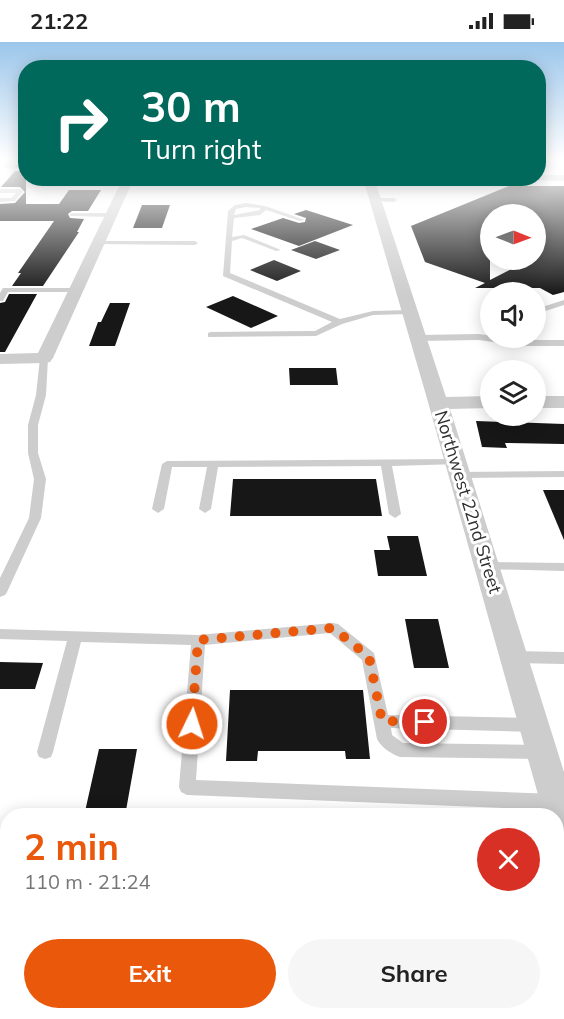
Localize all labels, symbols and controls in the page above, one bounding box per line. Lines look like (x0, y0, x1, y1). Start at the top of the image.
text: 21:22 (30, 7, 88, 35)
text: 30 m (141, 80, 241, 133)
icon: right (42, 84, 120, 162)
text: Turn right (141, 132, 261, 166)
north arrow (480, 204, 546, 270)
map controls (480, 204, 546, 426)
button: sound (480, 282, 546, 348)
button: layers (480, 360, 546, 426)
street label: Northwest 22nd Street (430, 408, 507, 596)
position arrow (160, 692, 224, 756)
pin (399, 696, 450, 747)
icon: arrive (408, 705, 441, 738)
text: 2 min (24, 824, 119, 869)
button: close (477, 828, 540, 891)
text: 110 m · 21:24 (24, 869, 150, 894)
button: Exit (24, 939, 276, 1008)
button: Share (288, 939, 540, 1008)

